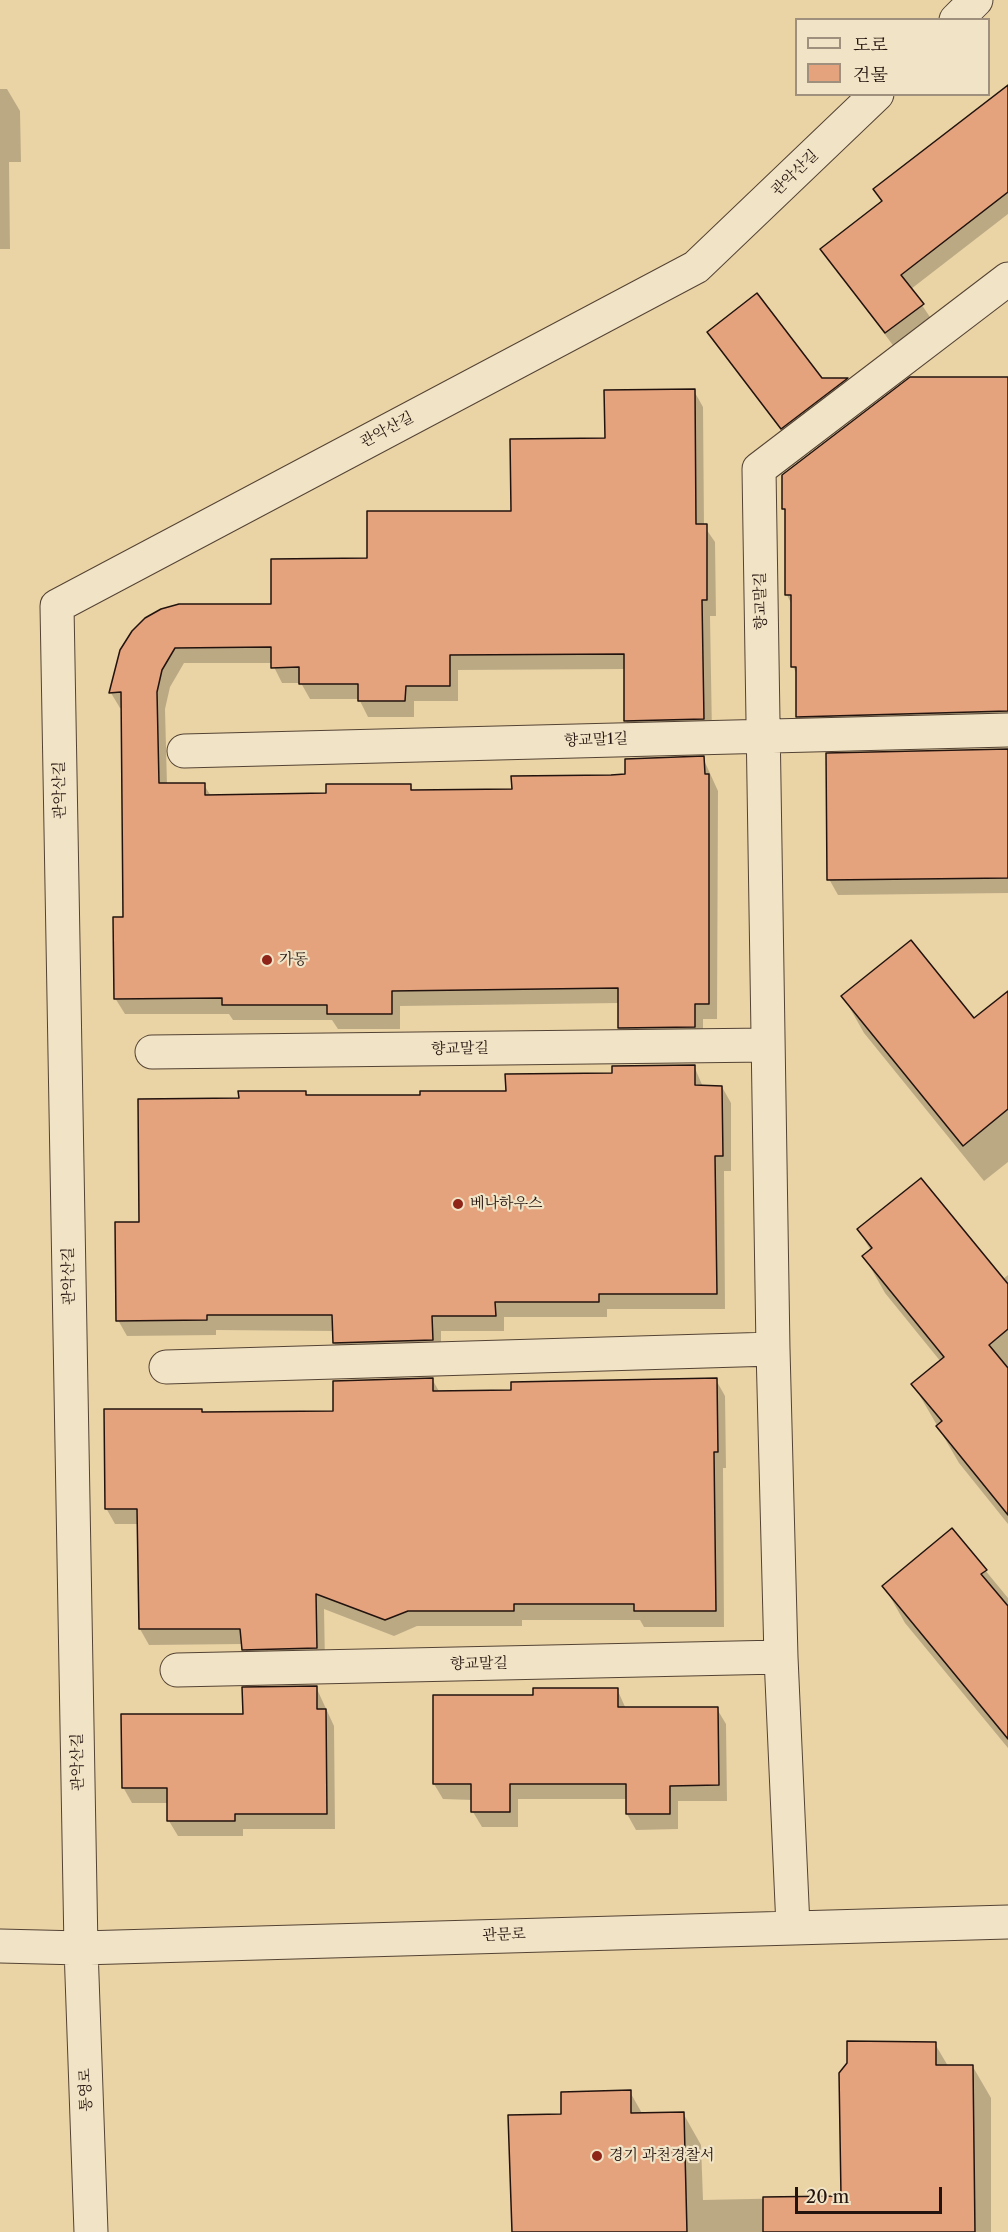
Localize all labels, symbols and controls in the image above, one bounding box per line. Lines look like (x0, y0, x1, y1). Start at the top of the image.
legend (795, 18, 990, 96)
text: 도로 (853, 34, 888, 56)
text: 건물 (853, 64, 888, 86)
street label: 관악산길 (768, 146, 822, 200)
street label: 관악산길 (357, 408, 417, 452)
street label: 향교말길 (751, 572, 771, 630)
street label: 향교말1길 (564, 730, 628, 750)
street label: 관악산길 (50, 761, 70, 819)
place label: 가동 (279, 951, 308, 969)
marker: 가동 (260, 953, 274, 967)
street label: 향교말길 (431, 1039, 489, 1059)
place label: 베나하우스 (470, 1195, 542, 1213)
marker: 베나하우스 (451, 1197, 465, 1211)
street label: 관악산길 (59, 1247, 79, 1305)
street label: 향교말길 (450, 1654, 508, 1674)
street label: 관악산길 (68, 1733, 88, 1791)
street label: 관문로 (482, 1925, 526, 1945)
street label: 통영로 (76, 2068, 96, 2112)
place label: 경기 과천경찰서 (609, 2147, 714, 2165)
marker: 경기 과천경찰서 (590, 2149, 604, 2163)
scale bar (798, 2175, 945, 2213)
text: 20 m (806, 2186, 849, 2208)

